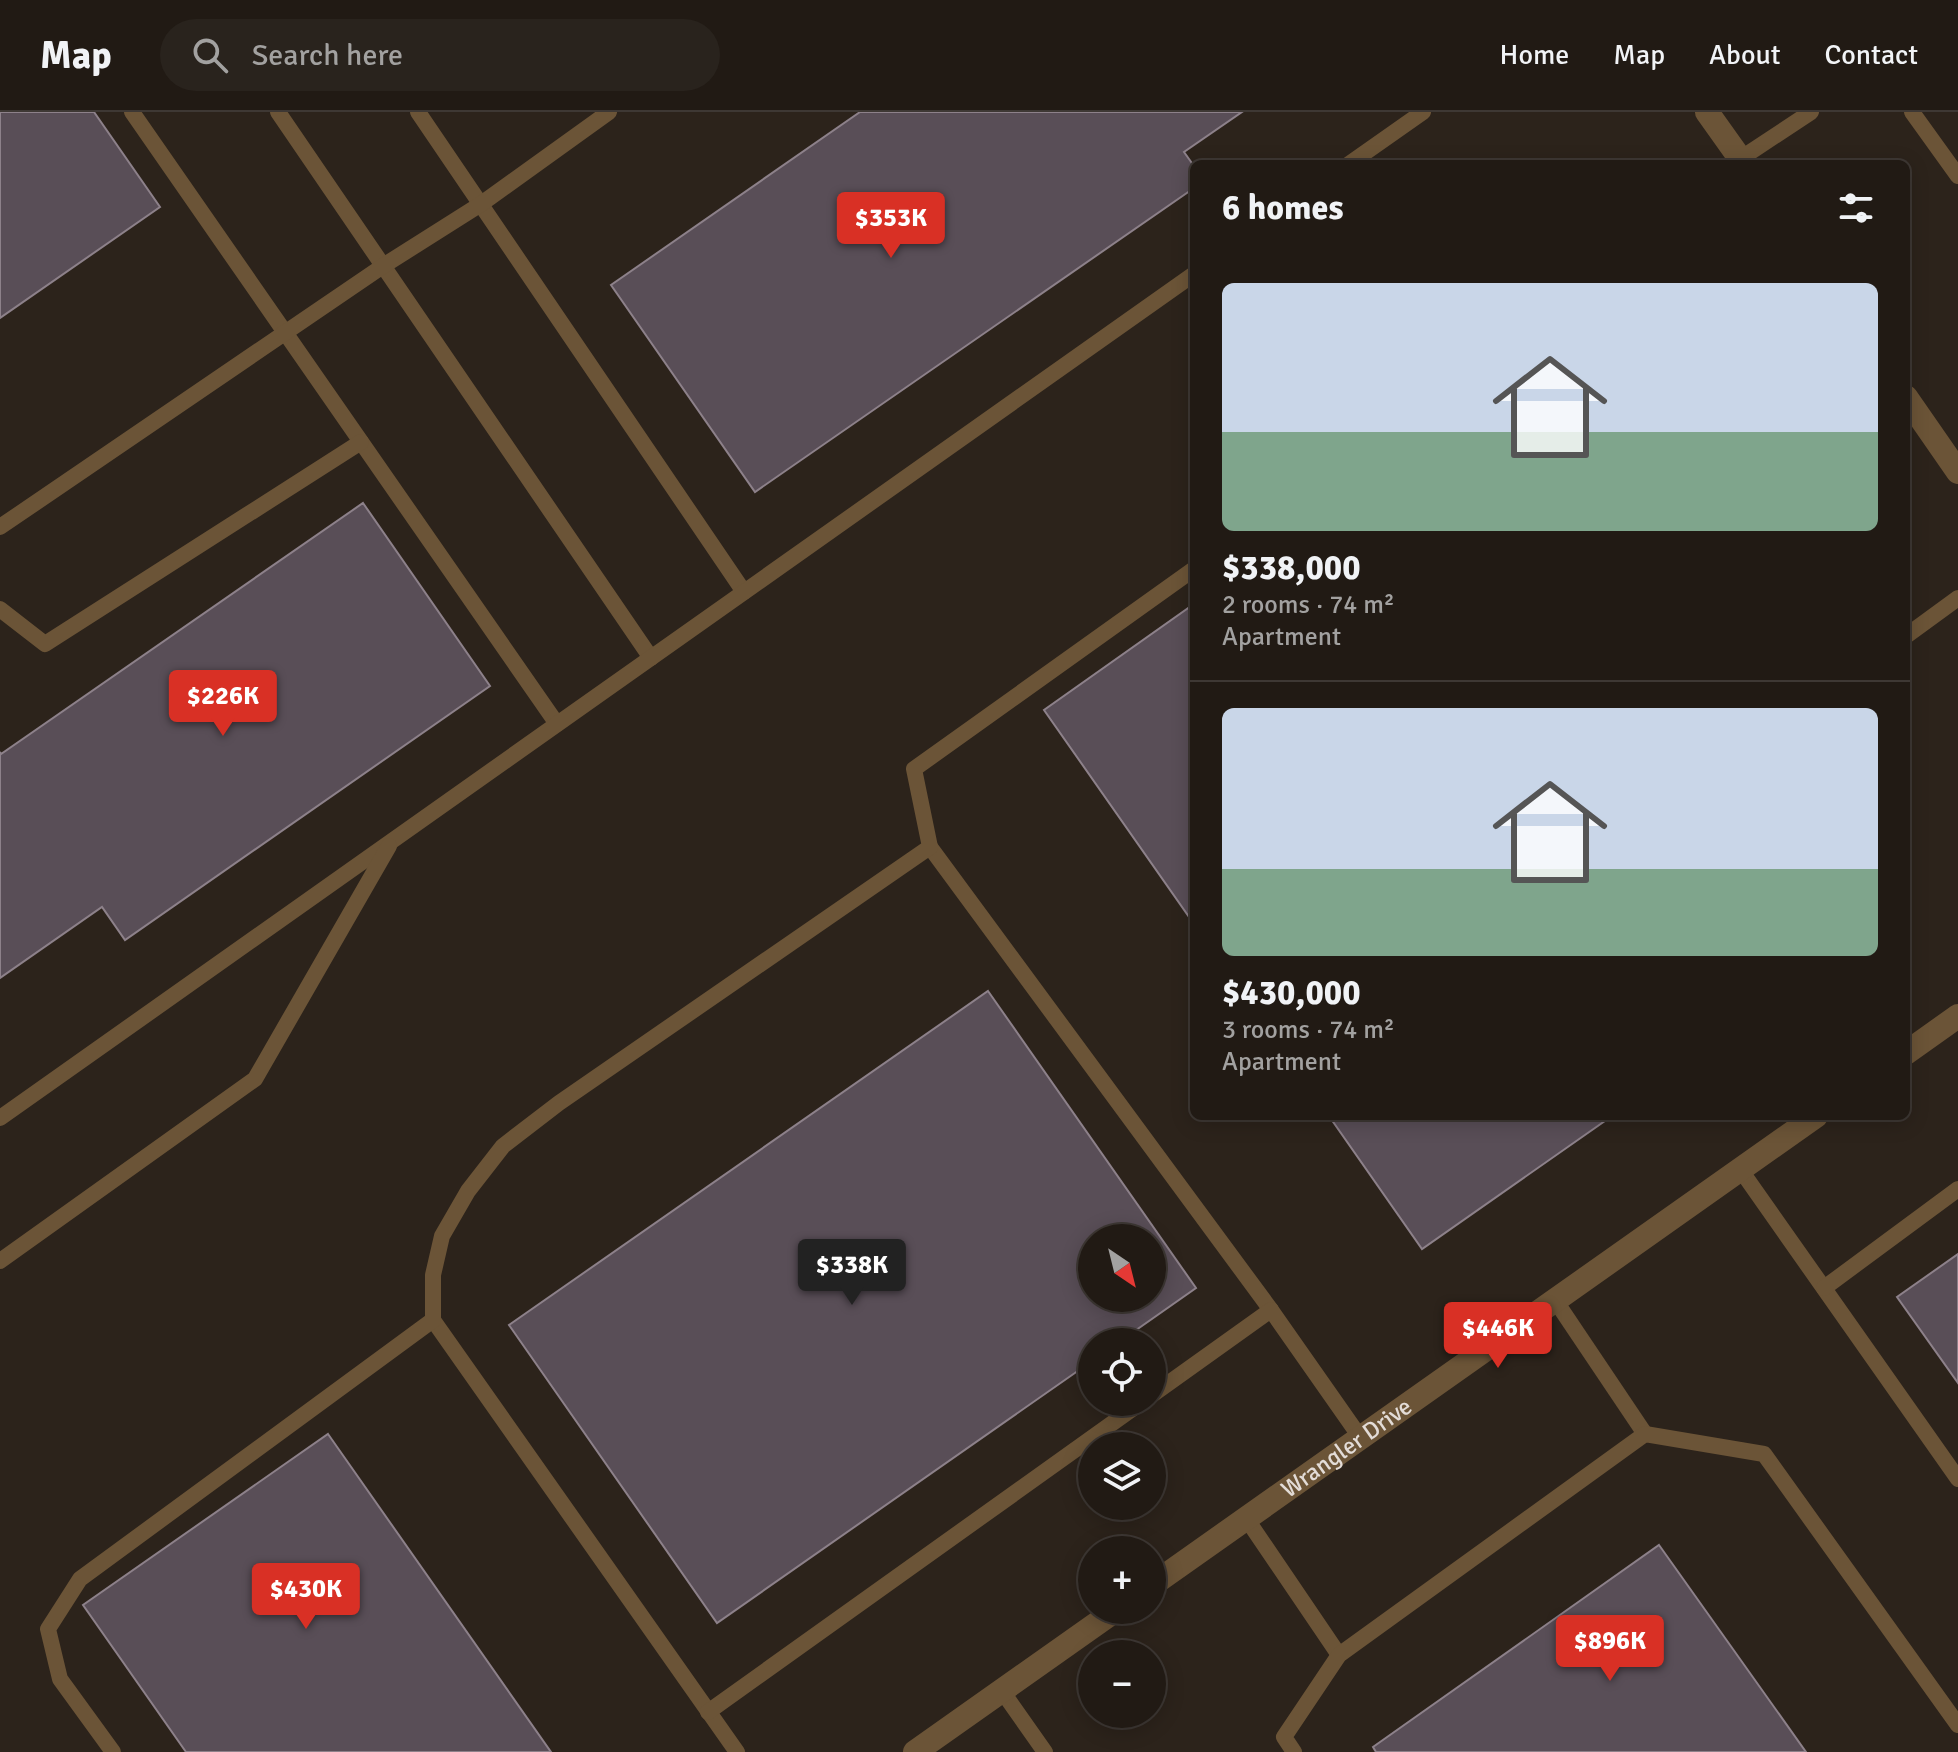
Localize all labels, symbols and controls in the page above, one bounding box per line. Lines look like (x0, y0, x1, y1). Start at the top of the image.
search box (160, 19, 720, 91)
text: Map (40, 32, 112, 79)
icon: search (188, 33, 232, 77)
text: Search here (252, 37, 403, 74)
text: Home (1500, 38, 1569, 72)
text: Map (1613, 38, 1665, 72)
text: About (1709, 38, 1781, 72)
text: Contact (1825, 38, 1918, 72)
icon: filters (1834, 186, 1878, 230)
text: 6 homes (1222, 187, 1343, 229)
pin: $353K (835, 192, 947, 260)
text: $353K (855, 202, 927, 234)
icon: home (1478, 335, 1622, 479)
text: $338,000 (1222, 547, 1361, 589)
text: 2 rooms · 74 m² (1222, 589, 1395, 621)
text: Apartment (1222, 621, 1341, 653)
pin: $226K (167, 670, 279, 738)
text: $226K (187, 680, 259, 712)
icon: home (1478, 760, 1622, 904)
text: $430,000 (1222, 972, 1361, 1014)
text: 3 rooms · 74 m² (1222, 1014, 1395, 1046)
text: Apartment (1222, 1046, 1341, 1078)
north arrow (1078, 1224, 1166, 1312)
map controls (1078, 1224, 1166, 1728)
pin: $338K (796, 1239, 908, 1307)
text: $338K (816, 1249, 888, 1281)
pin: $446K (1442, 1302, 1554, 1370)
text: $446K (1462, 1312, 1534, 1344)
button: locate (1078, 1328, 1166, 1416)
street label: Wrangler Drive (1275, 1391, 1418, 1504)
button: layers (1078, 1432, 1166, 1520)
button: + (1078, 1536, 1166, 1624)
pin: $430K (250, 1563, 362, 1631)
text: $430K (270, 1573, 342, 1605)
pin: $896K (1554, 1615, 1666, 1683)
text: $896K (1574, 1625, 1646, 1657)
button: − (1078, 1640, 1166, 1728)

